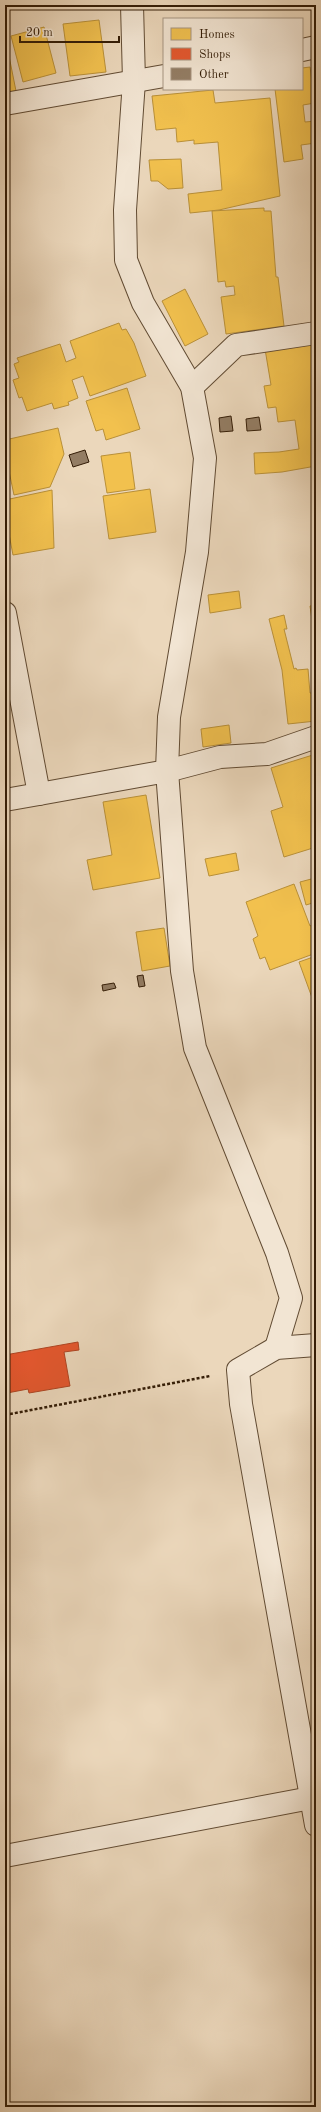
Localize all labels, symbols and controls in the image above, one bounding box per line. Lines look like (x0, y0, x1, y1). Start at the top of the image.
scale bar (20, 18, 119, 44)
legend (163, 18, 303, 90)
text: 20 m (26, 27, 53, 39)
text: Homes (199, 29, 235, 41)
text: Shops (199, 49, 230, 61)
text: Other (199, 69, 229, 81)

